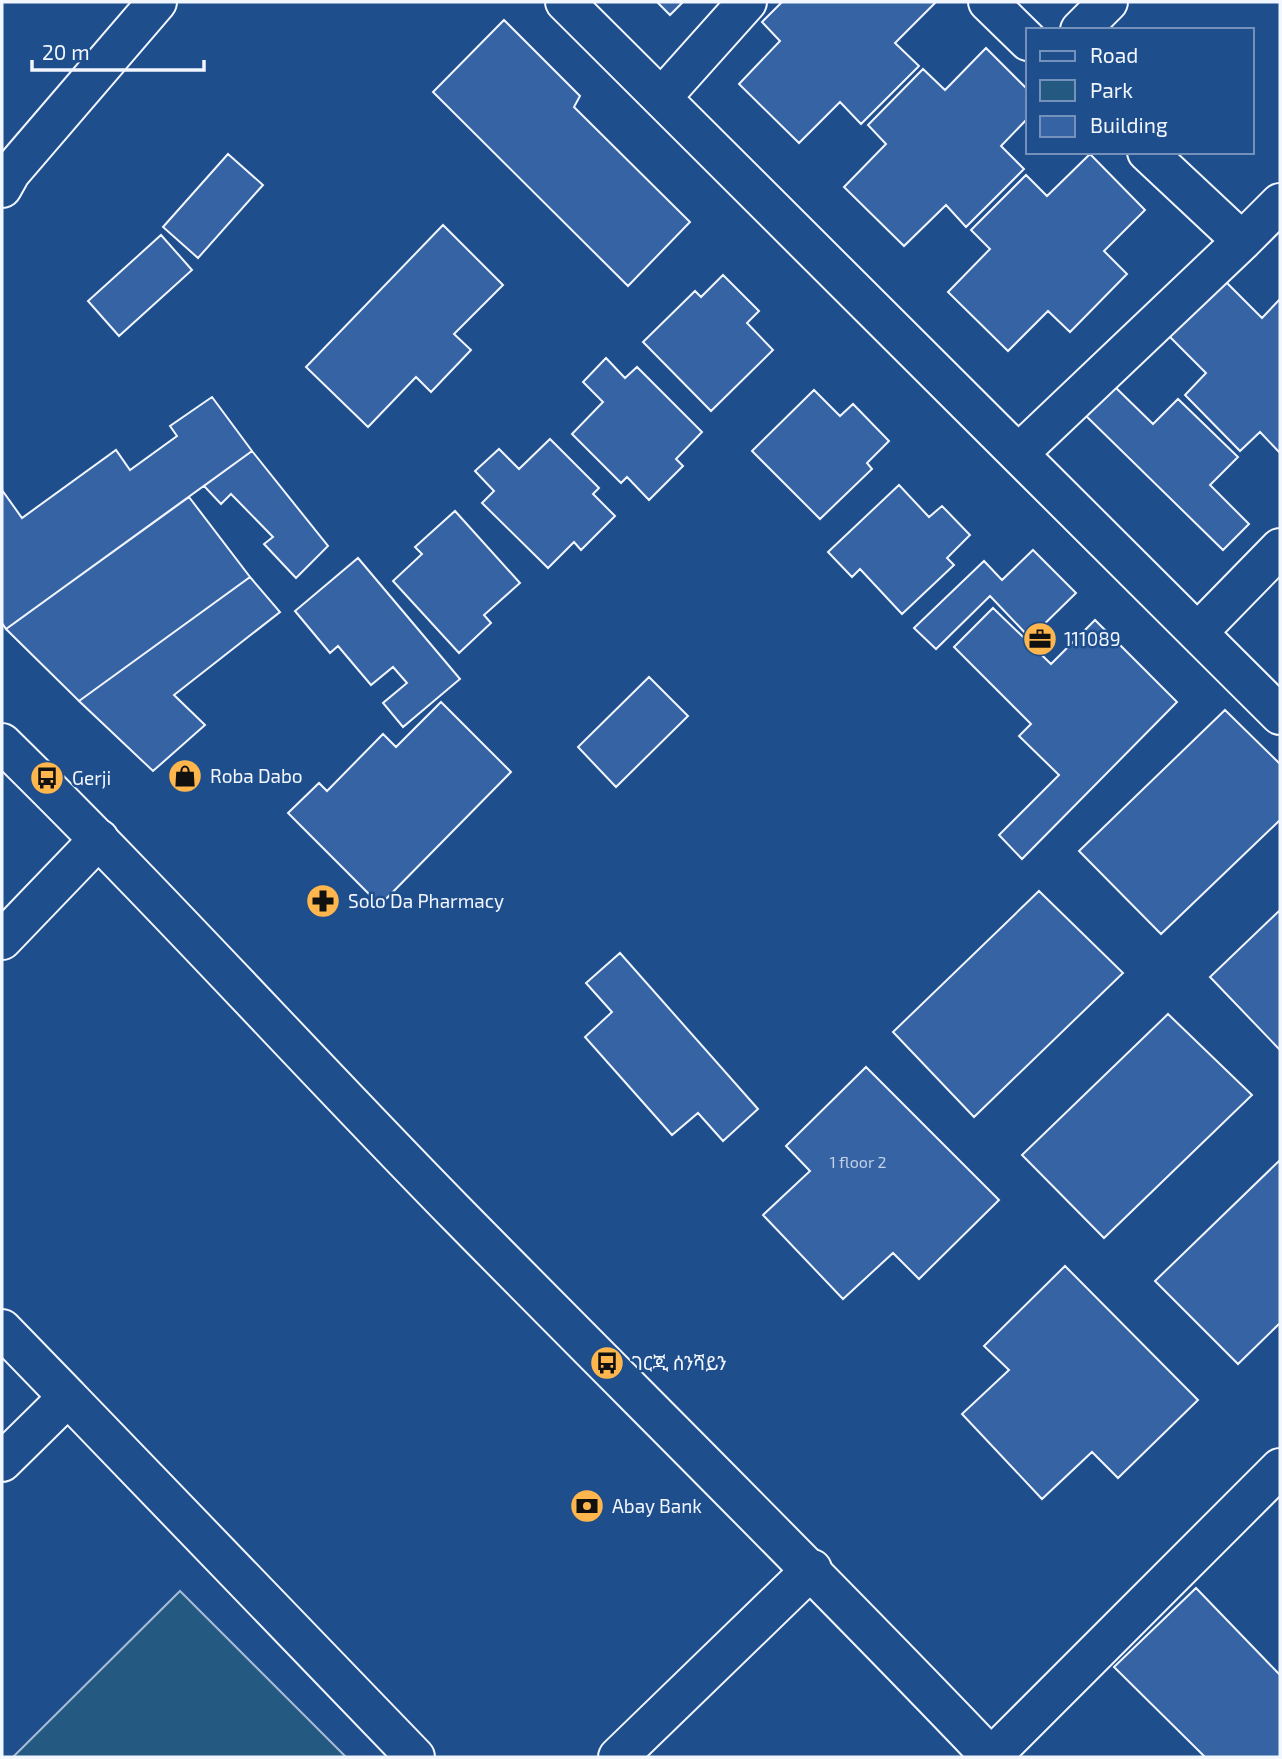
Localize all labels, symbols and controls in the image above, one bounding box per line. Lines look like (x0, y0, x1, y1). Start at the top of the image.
scale bar (32, 28, 203, 72)
legend (1026, 28, 1254, 154)
text: 20 m (42, 39, 90, 64)
text: Road (1090, 42, 1138, 67)
text: Park (1090, 77, 1133, 102)
text: Building (1090, 112, 1168, 137)
office icon: 111089 (1021, 620, 1059, 658)
place label: 111089 (1064, 627, 1121, 650)
shop icon: Roba Dabo (166, 757, 204, 795)
bus stop icon: Gerji (28, 759, 66, 797)
place label: Roba Dabo (210, 764, 303, 787)
place label: Gerji (72, 766, 111, 789)
pharmacy icon: Solo Da Pharmacy (304, 882, 342, 920)
place label: Solo Da Pharmacy (348, 889, 504, 912)
house number: 1 floor 2 (829, 1152, 887, 1171)
bus stop icon: ገርጂ ሰንሻይን (588, 1344, 626, 1382)
place label: ገርጂ ሰንሻይን (632, 1351, 726, 1374)
bank icon: Abay Bank (568, 1487, 606, 1525)
place label: Abay Bank (612, 1494, 702, 1517)

